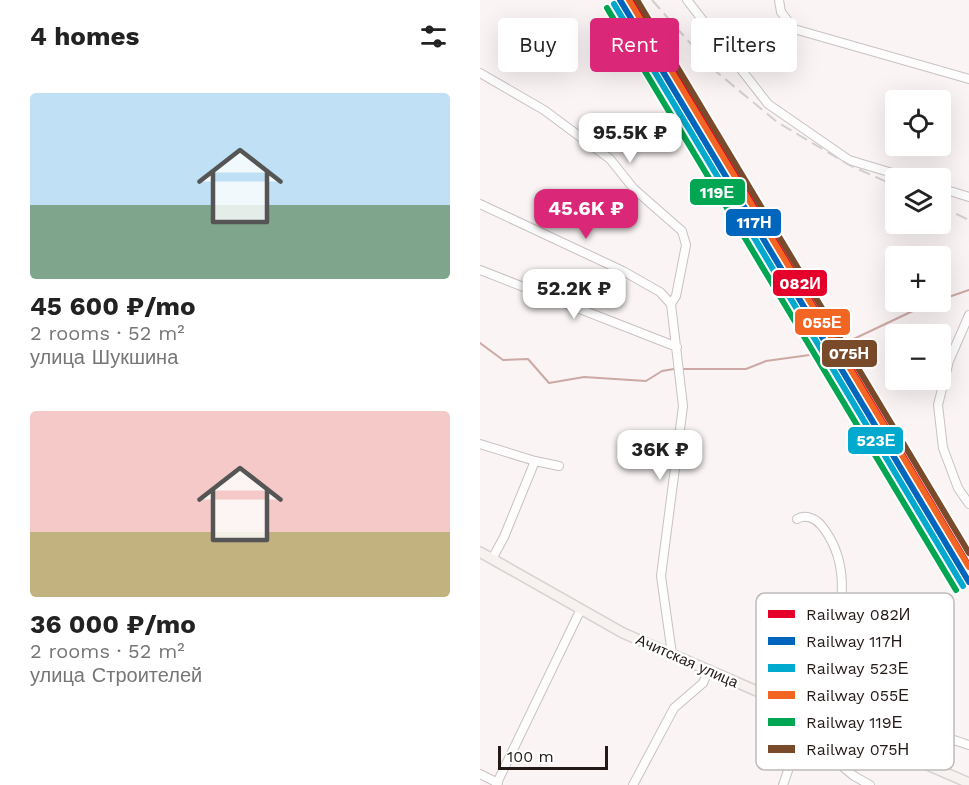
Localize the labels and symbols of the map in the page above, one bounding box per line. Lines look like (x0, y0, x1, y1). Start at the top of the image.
pin: 95.5K ₽ (575, 113, 685, 164)
line badge: 119Е (689, 178, 746, 206)
text: 119Е (700, 183, 734, 202)
pin: 45.6K ₽ (531, 189, 641, 240)
line badge: 117Н (725, 208, 782, 237)
text: 117Н (736, 213, 772, 232)
pin: 52.2K ₽ (519, 269, 629, 320)
line badge: 082И (772, 269, 828, 297)
text: 082И (779, 274, 821, 293)
line badge: 055Е (794, 308, 851, 336)
text: 055Е (802, 313, 842, 332)
line badge: 075Н (821, 339, 878, 368)
text: 075Н (829, 344, 869, 363)
line badge: 523Е (847, 426, 904, 455)
pin: 36K ₽ (618, 430, 702, 481)
text: 523Е (856, 431, 896, 450)
legend (756, 593, 954, 770)
text: Railway 082И (806, 605, 910, 624)
street label: Ачитская улица (633, 630, 742, 692)
text: Railway 117Н (806, 632, 902, 651)
text: Railway 523Е (806, 659, 908, 678)
text: Railway 055Е (806, 686, 909, 705)
text: Railway 119Е (806, 713, 902, 732)
text: Railway 075Н (806, 740, 909, 759)
scale bar (498, 743, 608, 770)

